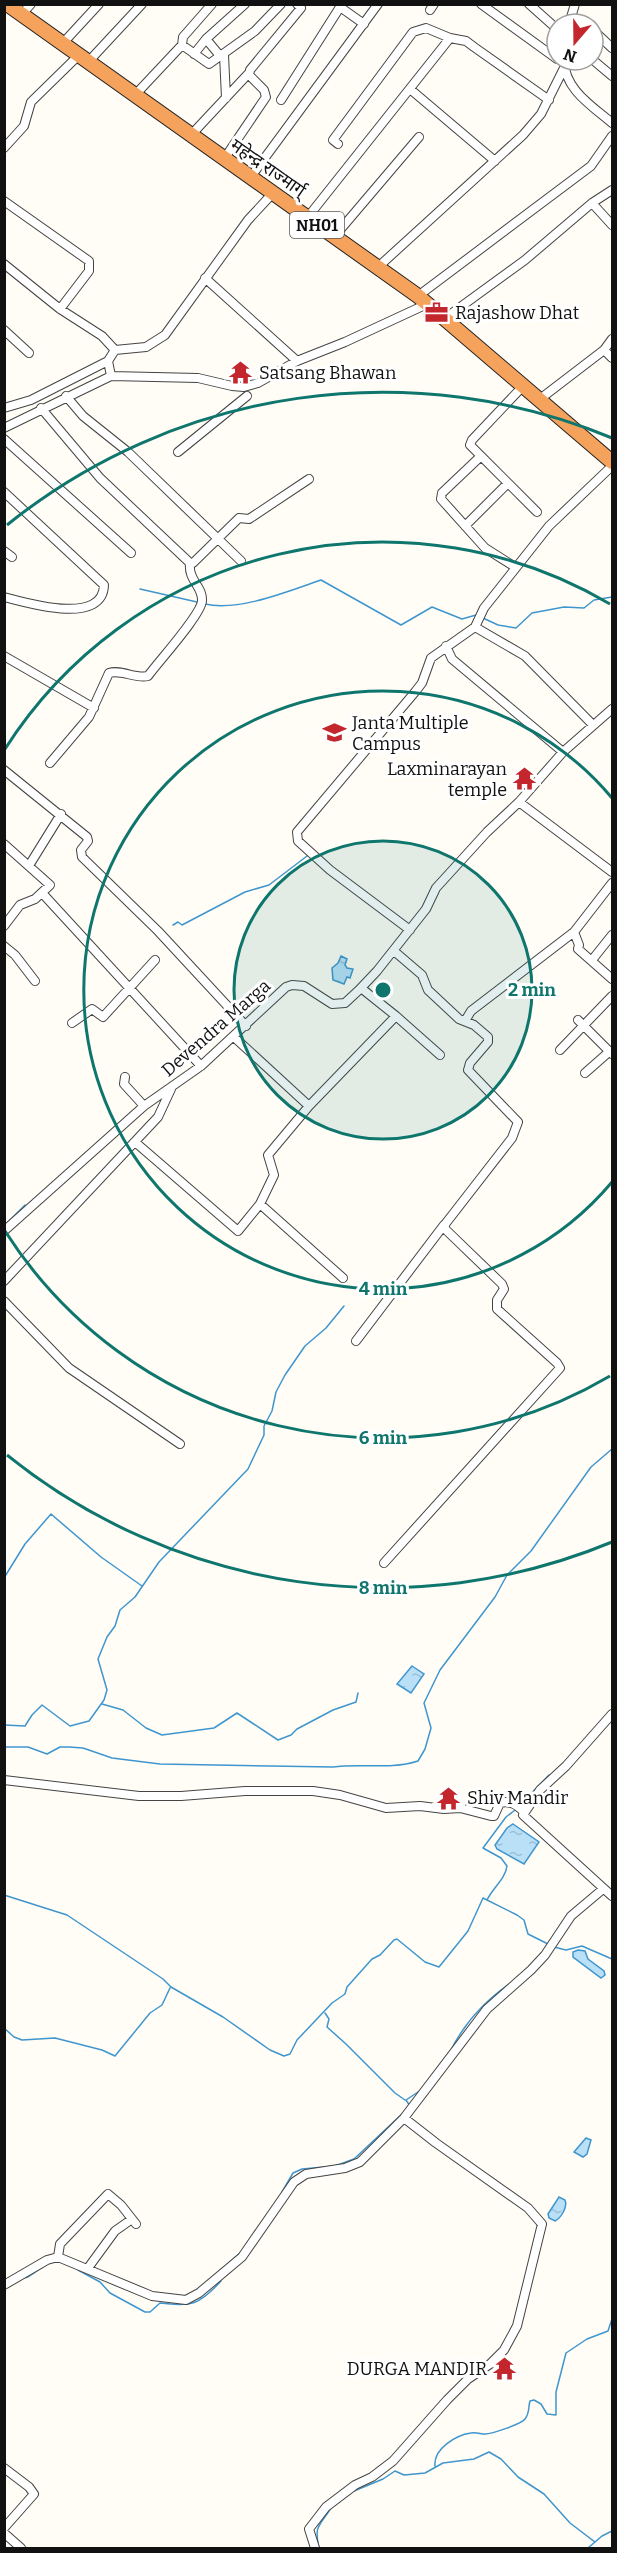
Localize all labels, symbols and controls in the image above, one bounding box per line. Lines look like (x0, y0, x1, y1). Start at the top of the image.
north arrow (545, 12, 605, 72)
text: N (561, 45, 579, 67)
street label: महेन्द्र राज्मार्ग् (226, 134, 312, 204)
road number: NH01 (290, 212, 344, 238)
office icon: Rajashow Dhat (424, 300, 450, 326)
place label: Rajashow Dhat (455, 302, 580, 324)
temple icon: Satsang Bhawan (228, 360, 254, 386)
place label: Satsang Bhawan (259, 362, 397, 384)
place label: Janta Multiple Campus (351, 712, 469, 755)
school or university icon: Janta Multiple Campus (321, 720, 347, 746)
place label: Laxminarayan temple (387, 758, 508, 801)
temple icon: Laxminarayan temple (512, 766, 538, 792)
street label: Devendra Marga (157, 975, 275, 1081)
text: 2 min (508, 979, 556, 1001)
centre of rings (373, 980, 393, 1000)
text: 4 min (359, 1278, 408, 1300)
text: 6 min (359, 1427, 408, 1449)
text: 8 min (359, 1577, 408, 1599)
temple icon: Shiv Mandir (436, 1785, 462, 1811)
place label: Shiv Mandir (467, 1787, 568, 1809)
temple icon: DURGA MANDIR (492, 2356, 518, 2382)
place label: DURGA MANDIR (347, 2358, 487, 2380)

